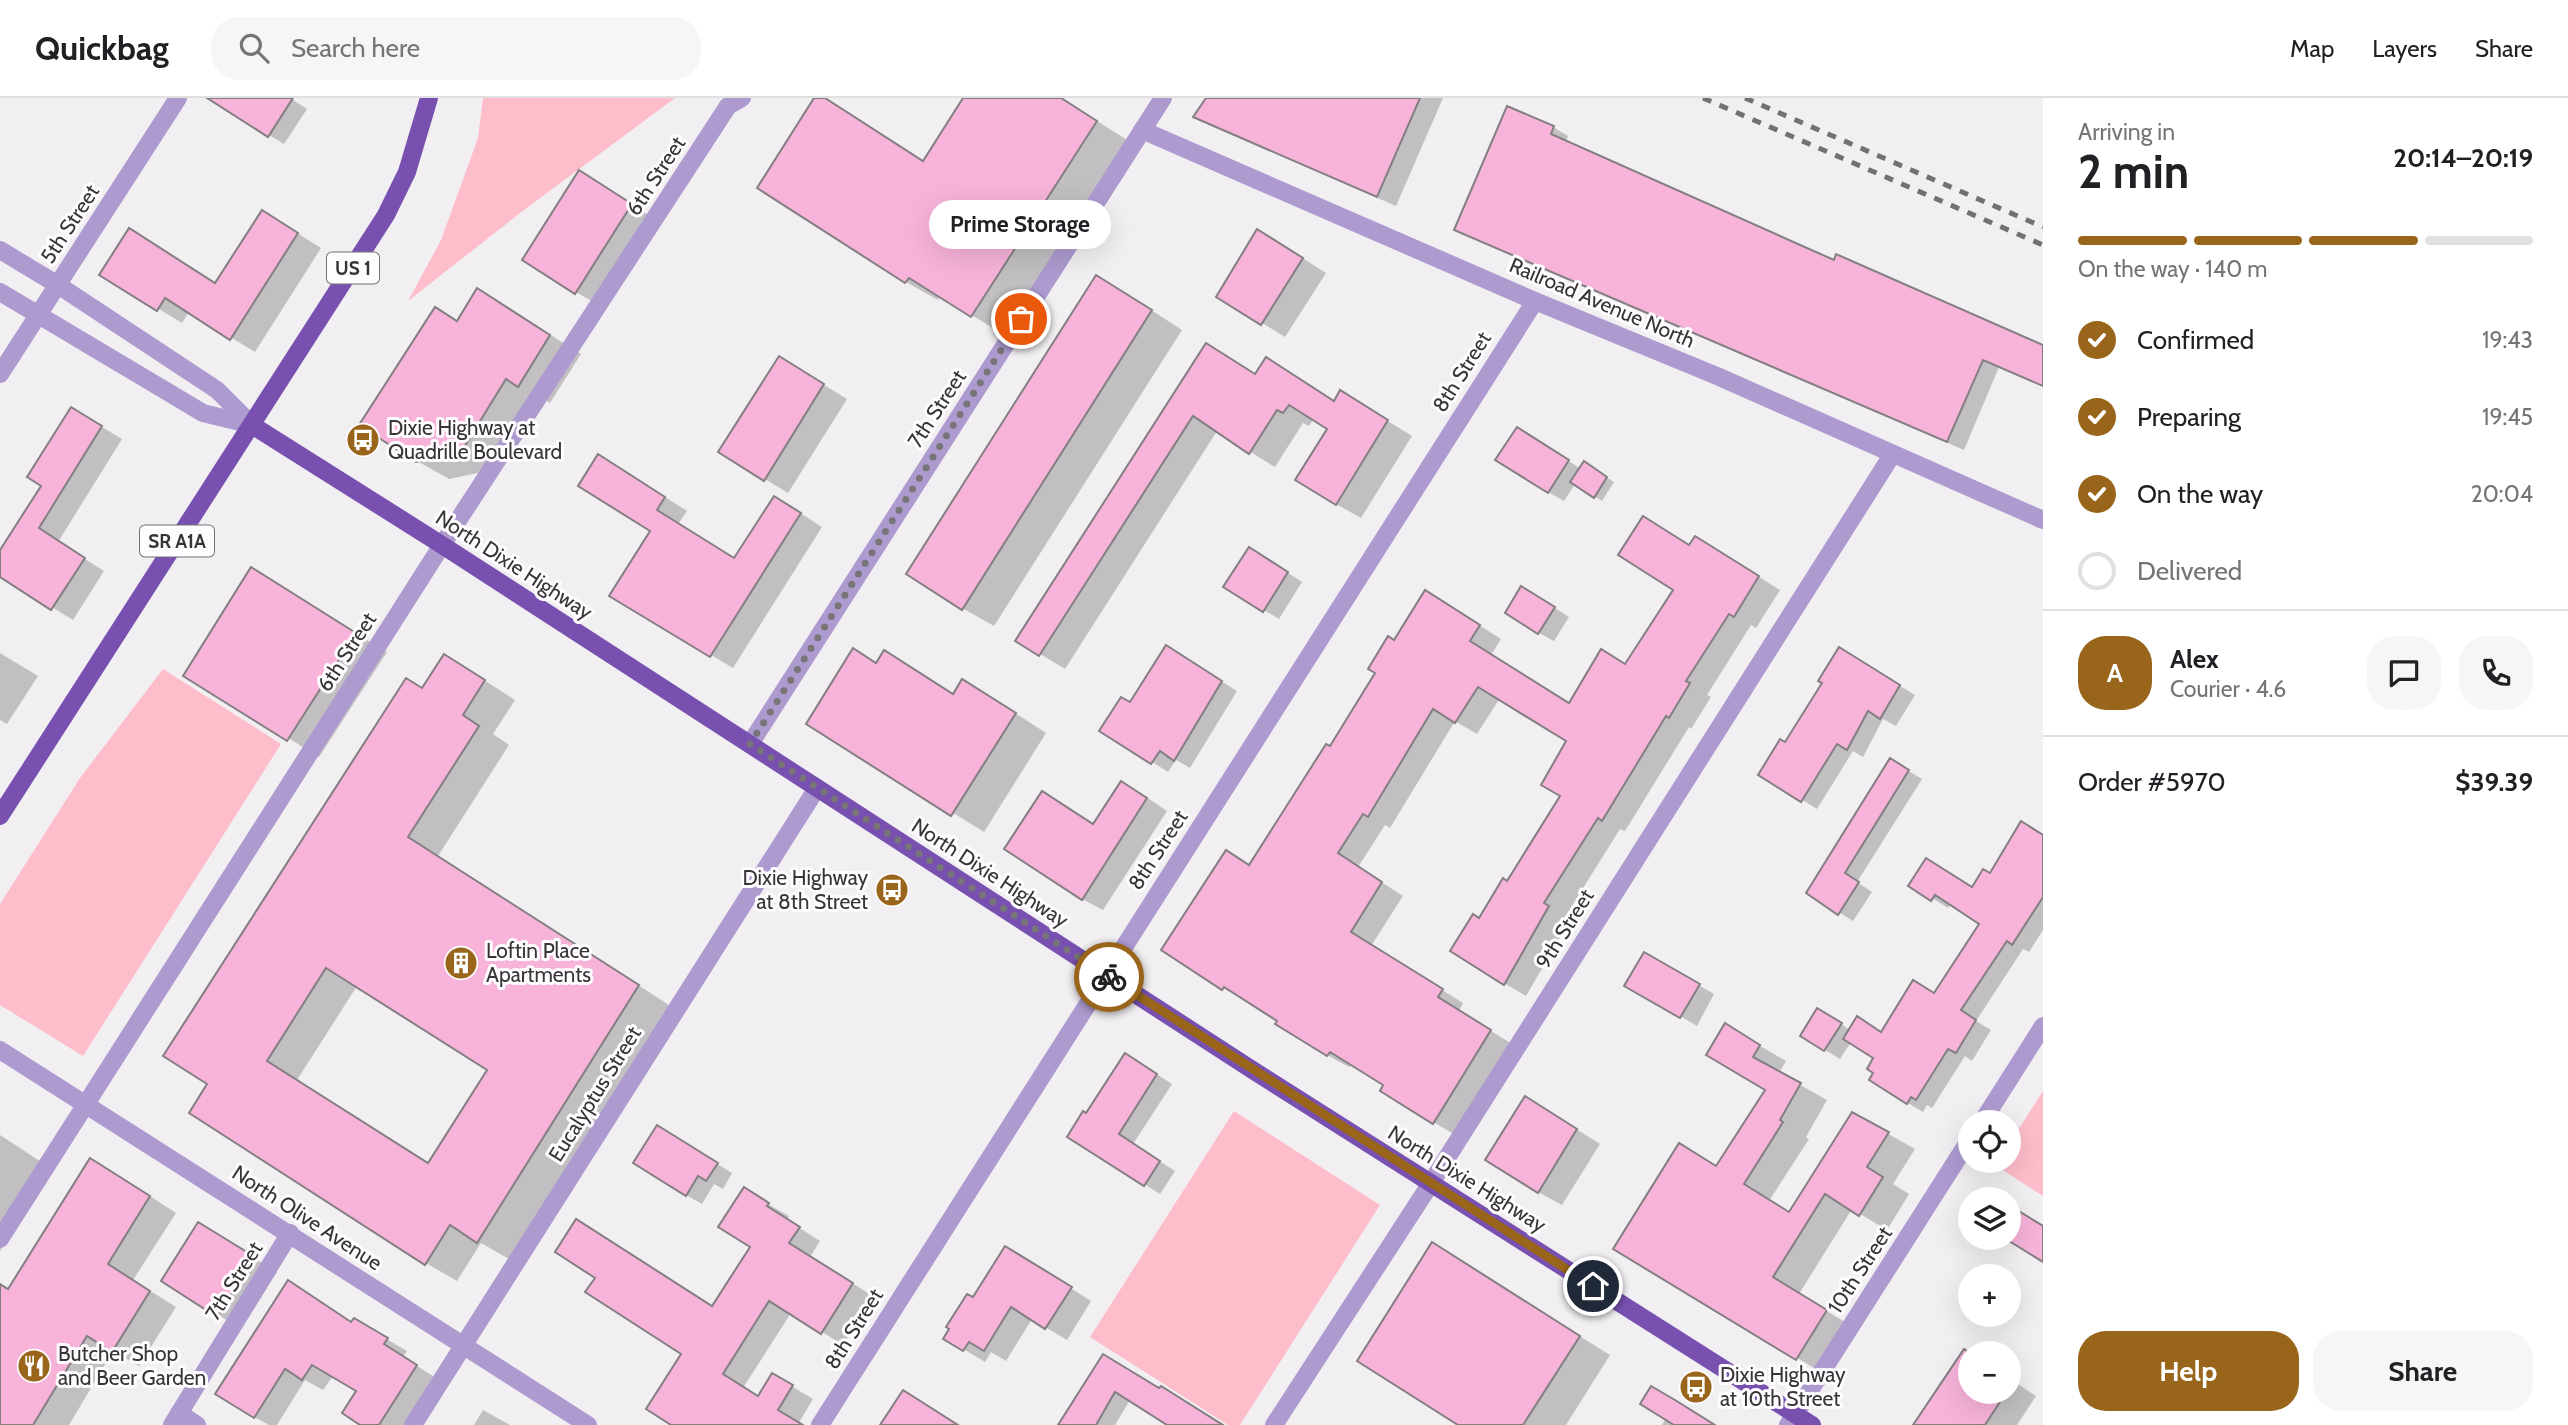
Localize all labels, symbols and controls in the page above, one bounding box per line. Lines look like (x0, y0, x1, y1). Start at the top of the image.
search box (211, 17, 701, 80)
text: Quickbag (35, 28, 169, 68)
icon: search (235, 29, 273, 67)
text: Search here (291, 32, 420, 64)
text: Map (2290, 34, 2334, 63)
text: Layers (2372, 34, 2437, 63)
text: Share (2475, 34, 2533, 63)
text: Arriving in (2078, 118, 2175, 146)
street label: 6th Street (621, 132, 690, 220)
text: 20:14–20:19 (2393, 142, 2533, 174)
text: 2 min (2078, 144, 2189, 200)
street label: 5th Street (35, 180, 104, 268)
callout: Prime Storage (930, 200, 1112, 249)
text: Prime Storage (950, 210, 1090, 238)
road number: US 1 (327, 252, 379, 284)
street label: Railroad Avenue North (1506, 252, 1699, 353)
text: On the way · 140 m (2078, 255, 2268, 283)
pin (991, 289, 1051, 349)
icon: bag (1002, 300, 1040, 338)
icon: check (2078, 321, 2116, 359)
text: Confirmed (2137, 324, 2254, 356)
text: 19:43 (2482, 326, 2533, 354)
street label: 8th Street (1427, 327, 1496, 416)
street label: 7th Street (902, 365, 971, 452)
icon: check (2078, 398, 2116, 436)
text: Preparing (2137, 401, 2241, 433)
text: 19:45 (2482, 403, 2533, 431)
place label: Dixie Highway at Quadrille Boulevard (388, 415, 562, 464)
bus stop icon: Dixie Highway at Quadrille Boulevard (344, 421, 382, 459)
icon: check (2078, 475, 2116, 513)
text: On the way (2137, 478, 2263, 510)
text: 20:04 (2471, 480, 2533, 508)
street label: North Dixie Highway (431, 505, 598, 625)
road number: SR A1A (140, 526, 214, 556)
text: Delivered (2137, 555, 2242, 587)
street label: 6th Street (312, 608, 381, 696)
button: chat (2367, 636, 2441, 710)
button: phone (2459, 636, 2533, 710)
text: Alex (2170, 643, 2219, 675)
text: A (2107, 657, 2123, 689)
text: Courier · 4.6 (2170, 675, 2286, 703)
text: Order #5970 (2078, 766, 2226, 798)
text: $39.39 (2455, 766, 2533, 798)
street label: 8th Street (1123, 805, 1193, 894)
street label: North Dixie Highway (907, 813, 1074, 933)
place label: Dixie Highway at 8th Street (742, 865, 868, 914)
bus stop icon: Dixie Highway at 8th Street (873, 871, 911, 909)
street label: 9th Street (1530, 884, 1599, 973)
place label: Loftin Place Apartments (486, 938, 591, 987)
courier (1074, 942, 1144, 1012)
building icon: Loftin Place Apartments (442, 944, 480, 982)
icon: bike (1090, 958, 1128, 996)
street label: Eucalyptus Street (543, 1022, 646, 1166)
map controls (1958, 1110, 2021, 1404)
button: locate (1958, 1110, 2021, 1173)
street label: North Dixie Highway (1384, 1120, 1551, 1237)
street label: North Olive Avenue (228, 1160, 387, 1275)
button: layers (1958, 1187, 2021, 1250)
street label: 10th Street (1822, 1222, 1897, 1318)
street label: 7th Street (200, 1237, 267, 1325)
pin (1563, 1256, 1623, 1316)
button: + (1958, 1264, 2021, 1327)
icon: home (1574, 1267, 1612, 1305)
street label: 8th Street (819, 1284, 888, 1373)
button: Help (2078, 1331, 2299, 1411)
button: Share (2313, 1331, 2533, 1411)
place label: Butcher Shop and Beer Garden (58, 1341, 206, 1390)
button: − (1958, 1341, 2021, 1404)
restaurant icon: Butcher Shop and Beer Garden (15, 1347, 53, 1385)
place label: Dixie Highway at 10th Street (1720, 1362, 1846, 1411)
bus stop icon: Dixie Highway at 10th Street (1677, 1368, 1715, 1406)

